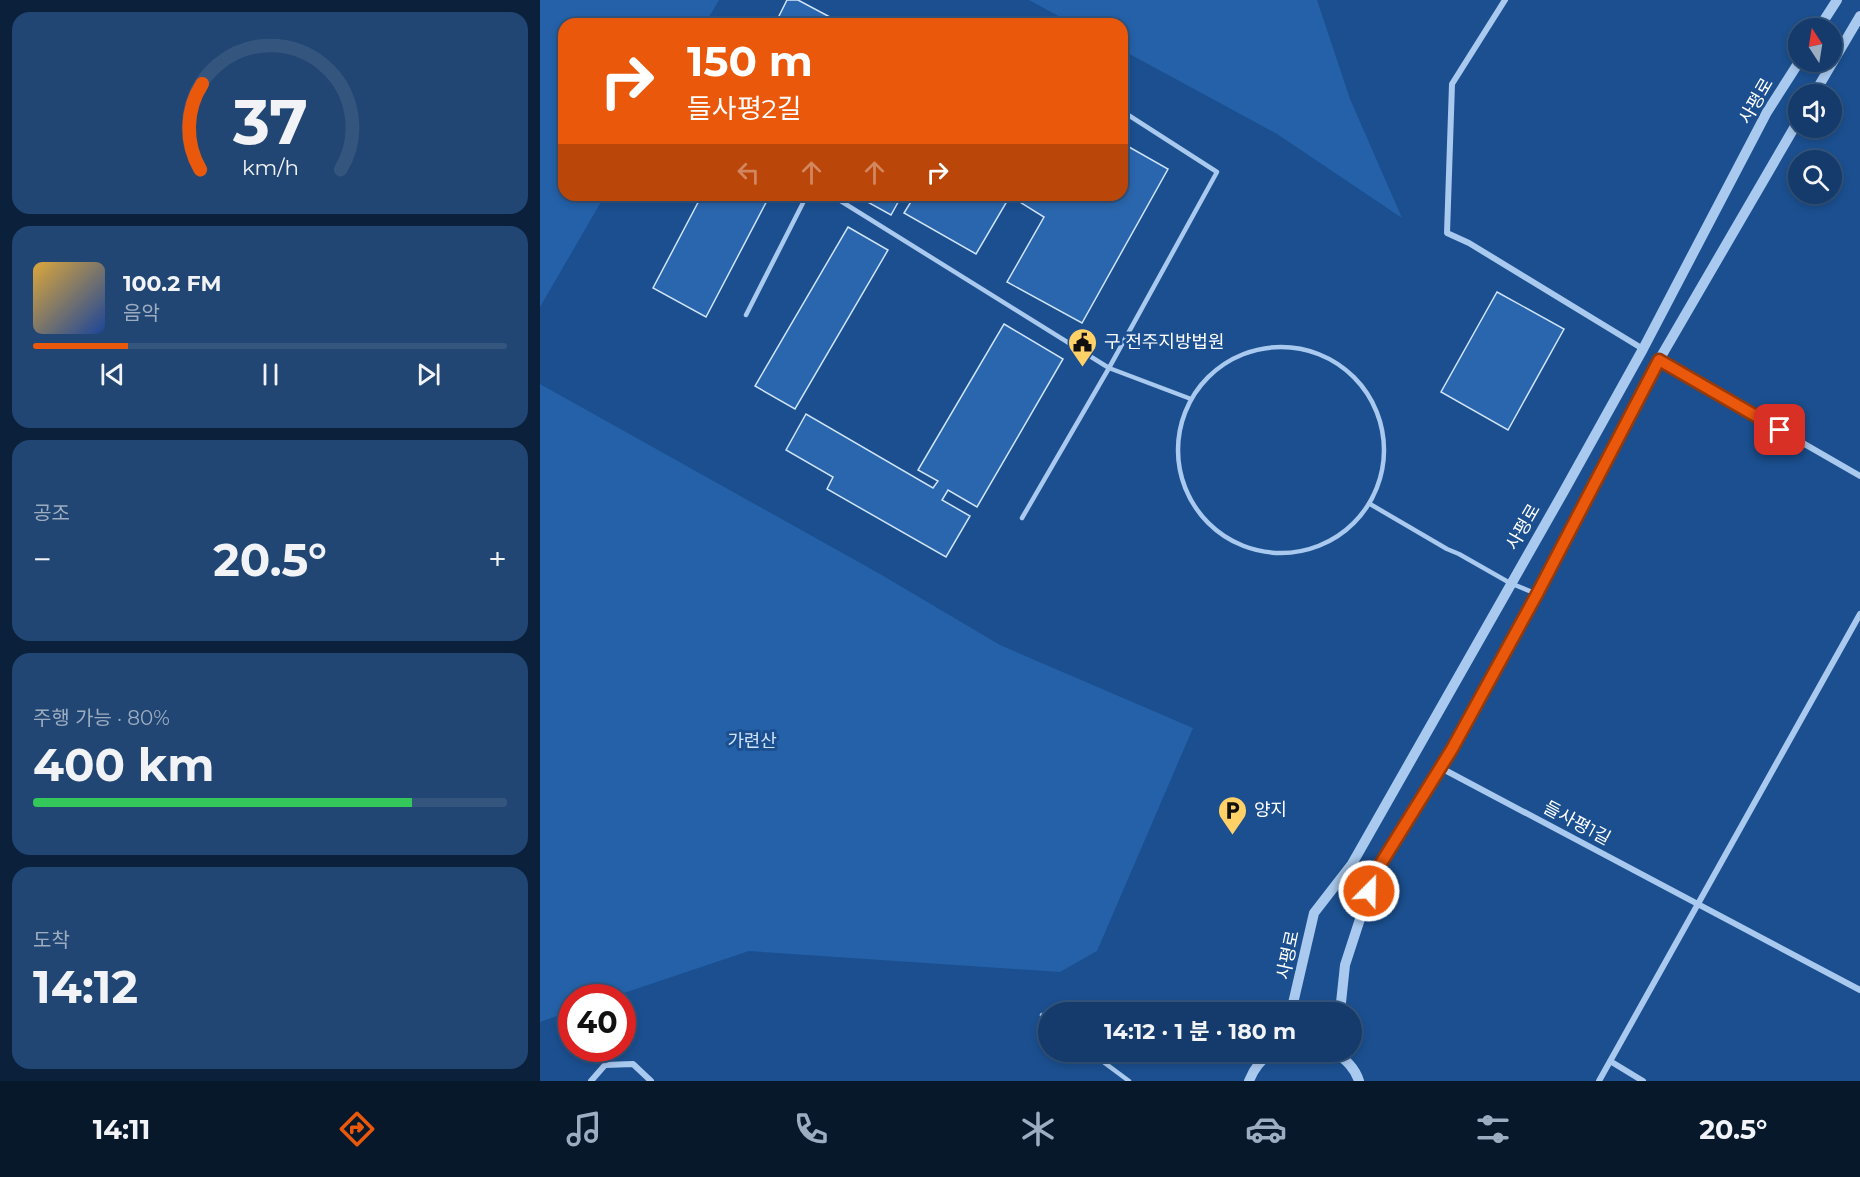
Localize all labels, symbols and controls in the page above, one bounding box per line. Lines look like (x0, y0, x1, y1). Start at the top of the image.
north arrow (1788, 18, 1842, 72)
map controls (1788, 18, 1842, 204)
text: 150 m (687, 35, 813, 87)
icon: right (588, 42, 666, 120)
street label: 사평로 (1734, 74, 1778, 128)
text: 37 (231, 84, 308, 160)
button: sound (1788, 84, 1842, 138)
text: 들사평2길 (687, 92, 802, 125)
button: search (1788, 150, 1842, 204)
text: km/h (241, 154, 299, 180)
icon: left (732, 156, 765, 189)
icon: ahead (795, 156, 828, 189)
icon: ahead (858, 156, 891, 189)
icon: right (921, 156, 954, 189)
text: 100.2 FM (123, 270, 221, 297)
text: 음악 (123, 301, 160, 325)
public building icon: 구 전주지방법원 (1067, 326, 1099, 368)
place label: 구 전주지방법원 (1104, 331, 1225, 353)
icon: previous (96, 358, 129, 391)
icon: pause (254, 358, 287, 391)
icon: next (412, 358, 445, 391)
pin (1754, 404, 1805, 455)
icon: arrive (1763, 413, 1796, 446)
street label: 사평로 (1501, 500, 1545, 554)
text: 공조 (33, 501, 70, 525)
text: 20.5° (213, 532, 327, 587)
text: − (33, 539, 52, 579)
text: + (488, 539, 507, 579)
text: 주행 가능 · 80% (33, 706, 170, 730)
park label: 가련산 (727, 730, 777, 752)
text: 400 km (33, 737, 214, 792)
parking icon: 양지 (1217, 794, 1249, 836)
street label: 들사평1길 (1540, 796, 1614, 850)
place label: 양지 (1254, 799, 1287, 821)
position arrow (1337, 859, 1401, 923)
text: 도착 (33, 928, 70, 952)
street label: 사평로 (1272, 928, 1304, 982)
text: 14:12 (33, 959, 138, 1014)
speed limit sign: 40 (558, 984, 636, 1062)
text: 14:12 · 1 분 · 180 m (1104, 1018, 1296, 1045)
icon: directions (336, 1108, 378, 1150)
icon: music (563, 1108, 605, 1150)
icon: phone (790, 1108, 832, 1150)
icon: climate (1017, 1108, 1059, 1150)
icon: car (1245, 1108, 1287, 1150)
icon: filters (1472, 1108, 1514, 1150)
text: 14:11 (93, 1113, 150, 1146)
text: 20.5° (1699, 1113, 1767, 1146)

